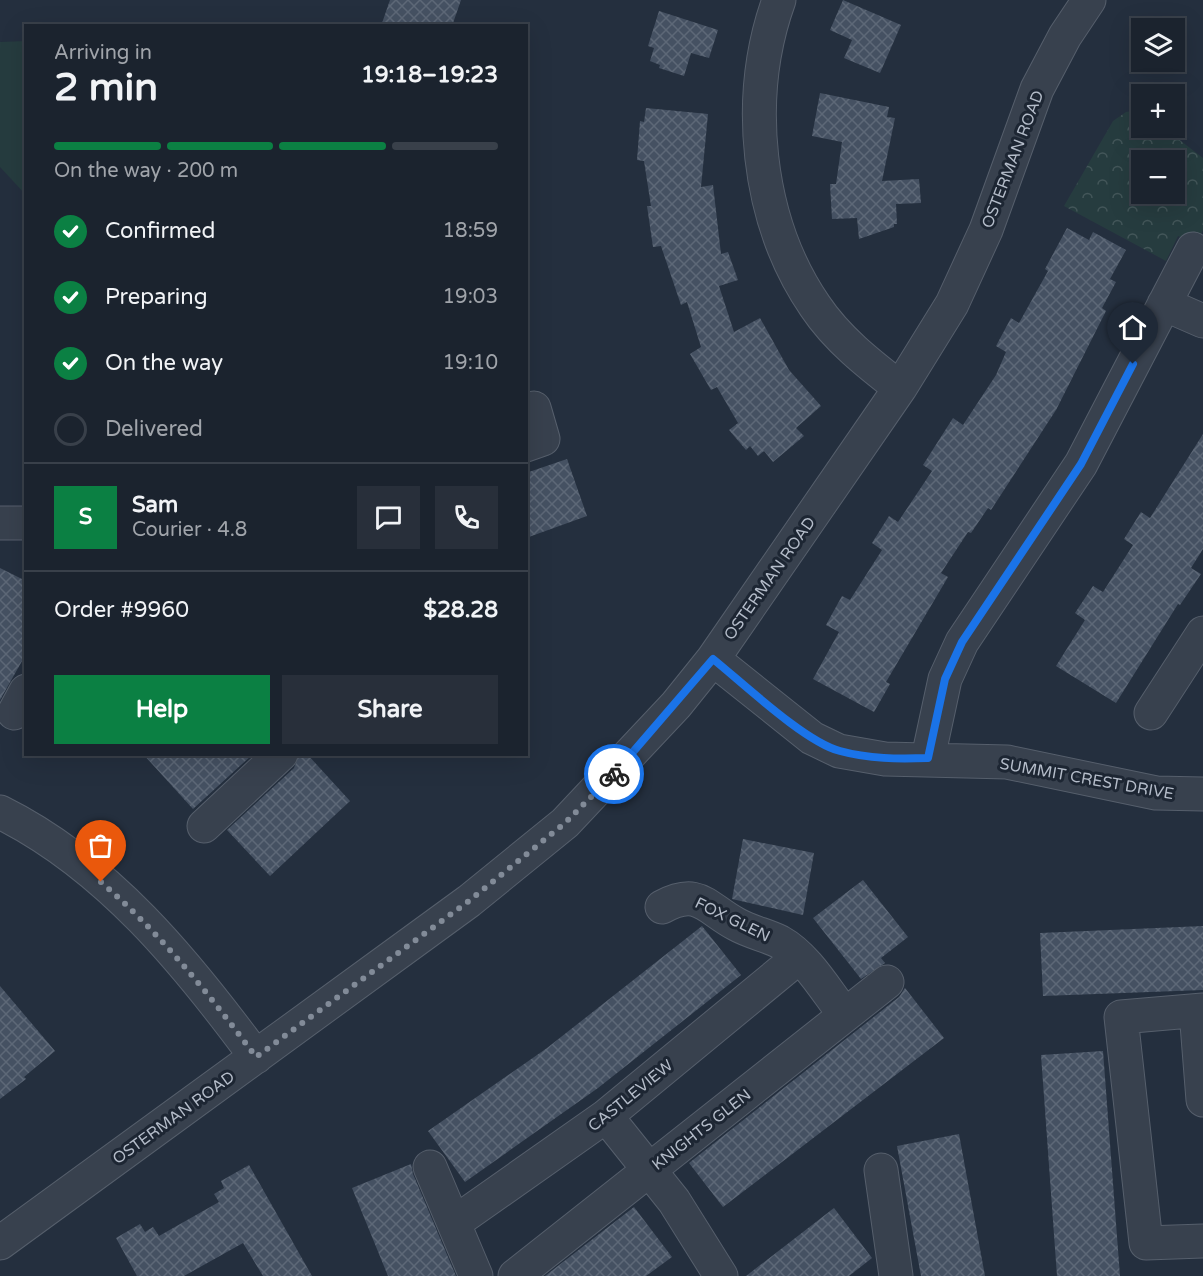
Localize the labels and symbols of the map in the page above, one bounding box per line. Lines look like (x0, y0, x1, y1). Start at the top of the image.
street label: OSTERMAN ROAD (977, 88, 1048, 231)
pin (1107, 302, 1158, 364)
street label: OSTERMAN ROAD (720, 513, 820, 644)
courier (584, 744, 644, 804)
street label: SUMMIT CREST DRIVE (998, 754, 1175, 804)
pin (75, 820, 126, 882)
street label: FOX GLEN (692, 893, 773, 947)
street label: CASTLEVIEW (584, 1055, 677, 1136)
street label: OSTERMAN ROAD (109, 1067, 239, 1169)
street label: KNIGHTS GLEN (648, 1085, 755, 1175)

